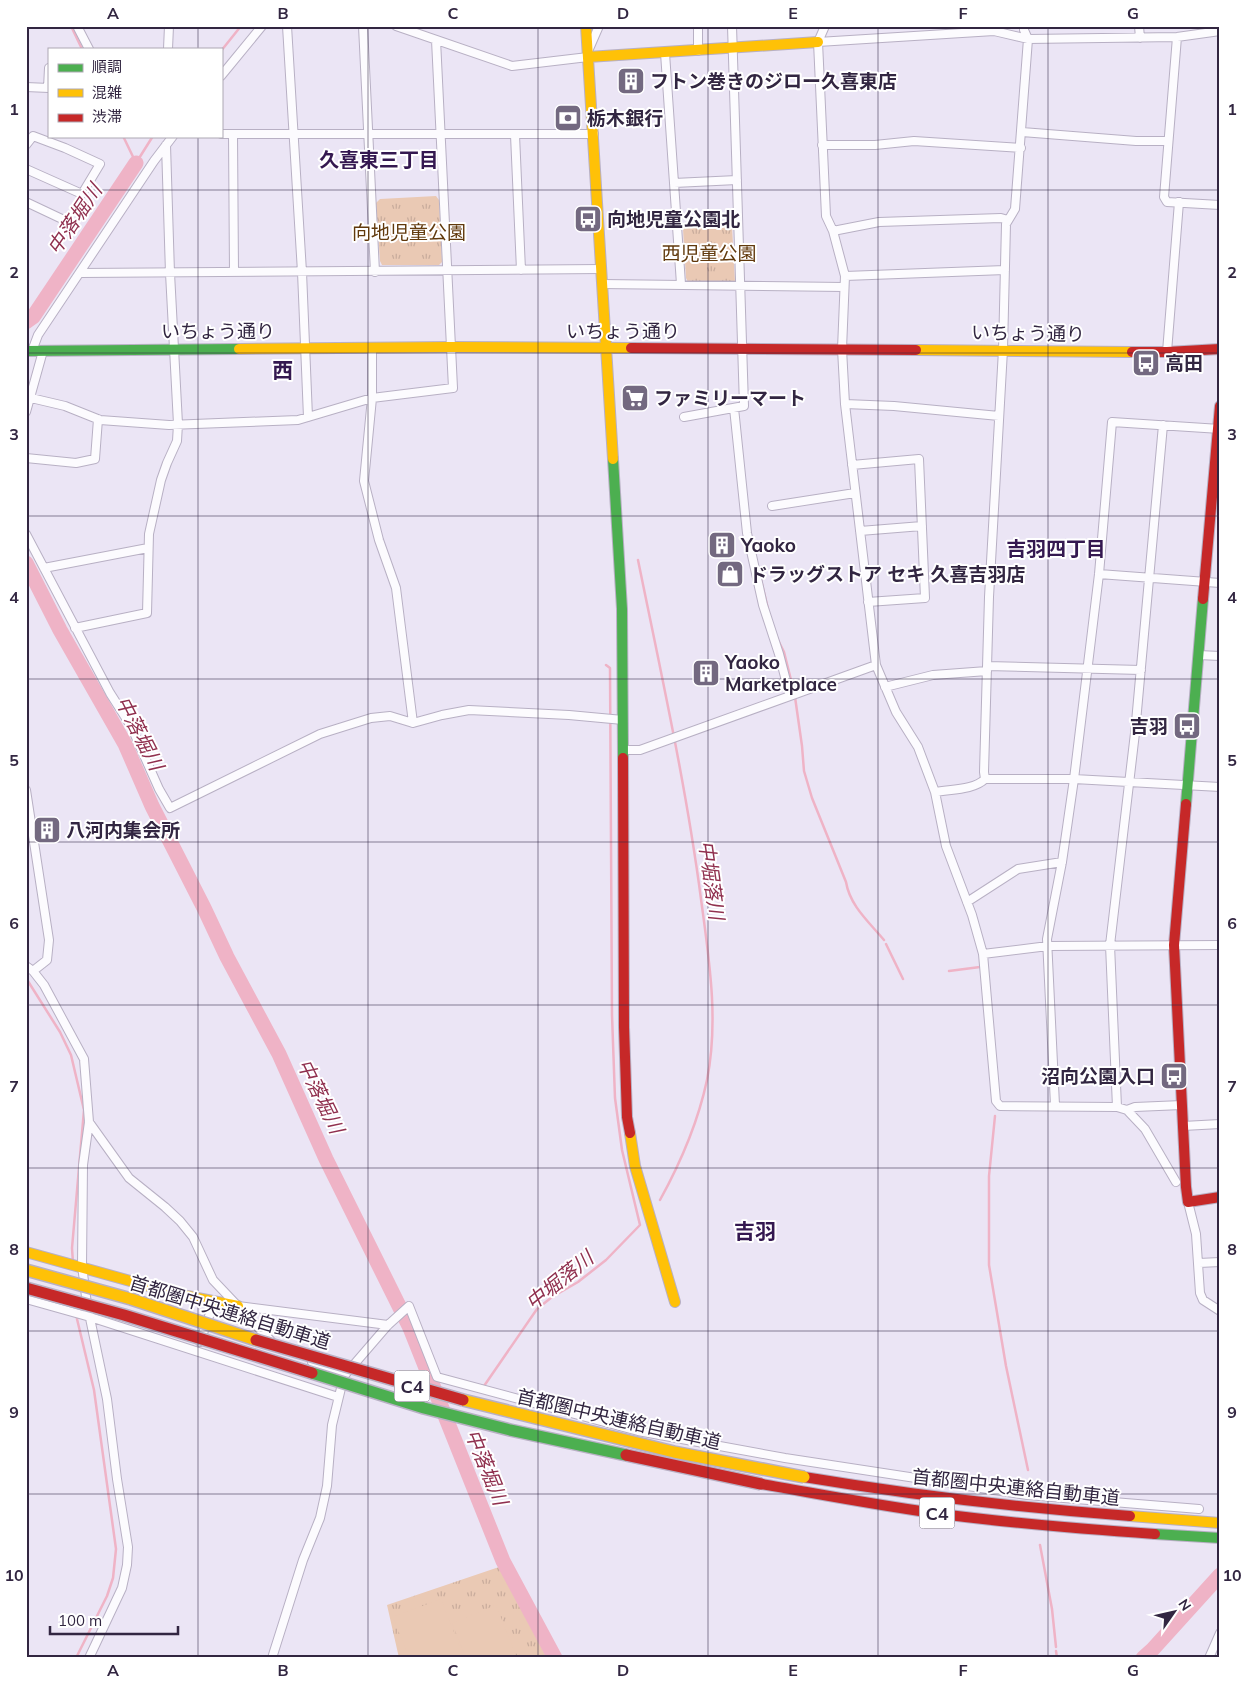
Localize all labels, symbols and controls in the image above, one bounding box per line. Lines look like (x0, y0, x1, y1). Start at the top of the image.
text: A (107, 3, 119, 23)
text: B (277, 3, 289, 23)
text: C (448, 3, 459, 23)
text: D (617, 3, 629, 23)
text: E (788, 3, 798, 23)
text: F (958, 3, 968, 23)
text: G (1127, 3, 1139, 23)
legend (48, 48, 222, 138)
text: 順調 (92, 57, 122, 76)
building icon: フトン巻きのジロー久喜東店 (616, 66, 646, 96)
place label: フトン巻きのジロー久喜東店 (650, 69, 897, 93)
text: 混雑 (92, 83, 122, 102)
text: 1 (9, 99, 19, 119)
text: 1 (1227, 99, 1237, 119)
bank icon: 栃木銀行 (553, 103, 583, 133)
place label: 栃木銀行 (587, 106, 663, 130)
text: 渋滞 (92, 107, 122, 126)
district label: 久喜東三丁目 (319, 147, 439, 172)
water label: 中落堀川 (41, 177, 108, 259)
bus stop icon: 向地児童公園北 (573, 204, 603, 234)
place label: 向地児童公園北 (607, 207, 740, 231)
park label: 向地児童公園 (352, 220, 466, 244)
park label: 西児童公園 (661, 241, 757, 265)
text: 2 (9, 262, 19, 282)
text: 2 (1227, 262, 1237, 282)
street label: いちょう通り (161, 319, 275, 343)
street label: いちょう通り (566, 319, 680, 343)
street label: いちょう通り (971, 320, 1085, 346)
bus stop icon: 高田 (1131, 348, 1161, 378)
place label: 高田 (1165, 351, 1203, 375)
district label: 西 (273, 357, 294, 383)
supermarket icon: ファミリーマート (620, 383, 650, 413)
place label: ファミリーマート (654, 386, 806, 410)
text: 3 (9, 424, 19, 444)
text: 3 (1227, 424, 1237, 444)
building icon: Yaoko (707, 530, 737, 560)
place label: Yaoko (740, 533, 796, 557)
district label: 吉羽四丁目 (1006, 536, 1106, 561)
shop icon: ドラッグストア セキ 久喜吉羽店 (715, 559, 745, 589)
place label: ドラッグストア セキ 久喜吉羽店 (749, 562, 1025, 586)
text: 4 (9, 587, 19, 607)
text: 4 (1227, 587, 1237, 607)
place label: Yaoko Marketplace (724, 650, 837, 696)
building icon: Yaoko Marketplace (691, 658, 721, 688)
water label: 中落堀川 (111, 692, 170, 776)
bus stop icon: 吉羽 (1172, 711, 1202, 741)
place label: 吉羽 (1130, 714, 1168, 738)
text: 5 (9, 750, 19, 770)
text: 5 (1227, 750, 1237, 770)
building icon: 八河内集会所 (32, 815, 62, 845)
place label: 八河内集会所 (66, 818, 180, 842)
water label: 中堀落川 (694, 839, 730, 923)
text: 6 (9, 913, 19, 933)
text: 6 (1227, 913, 1237, 933)
water label: 中落堀川 (292, 1055, 351, 1139)
bus stop icon: 沼向公園入口 (1159, 1061, 1189, 1091)
place label: 沼向公園入口 (1041, 1064, 1155, 1088)
text: 7 (9, 1076, 19, 1096)
text: 7 (1227, 1076, 1237, 1096)
district label: 吉羽 (734, 1218, 776, 1244)
text: 8 (9, 1239, 19, 1259)
text: 8 (1227, 1239, 1237, 1259)
water label: 中堀落川 (520, 1244, 600, 1315)
street label: 首都圏中央連絡自動車道 (127, 1270, 333, 1354)
road number: C4 (394, 1370, 430, 1402)
street label: 首都圏中央連絡自動車道 (514, 1384, 724, 1454)
text: 9 (9, 1402, 19, 1422)
text: 9 (1227, 1402, 1237, 1422)
water label: 中落堀川 (460, 1425, 514, 1511)
street label: 首都圏中央連絡自動車道 (911, 1464, 1121, 1510)
road number: C4 (920, 1498, 954, 1529)
text: 10 (4, 1565, 24, 1585)
text: 10 (1222, 1565, 1242, 1585)
north arrow (1148, 1586, 1198, 1636)
text: N (1174, 1595, 1195, 1614)
scale bar (50, 1604, 178, 1636)
text: 100 m (58, 1611, 102, 1630)
text: A (107, 1660, 119, 1680)
text: B (277, 1660, 289, 1680)
text: C (448, 1660, 459, 1680)
text: D (617, 1660, 629, 1680)
text: E (788, 1660, 798, 1680)
text: F (958, 1660, 968, 1680)
text: G (1127, 1660, 1139, 1680)

